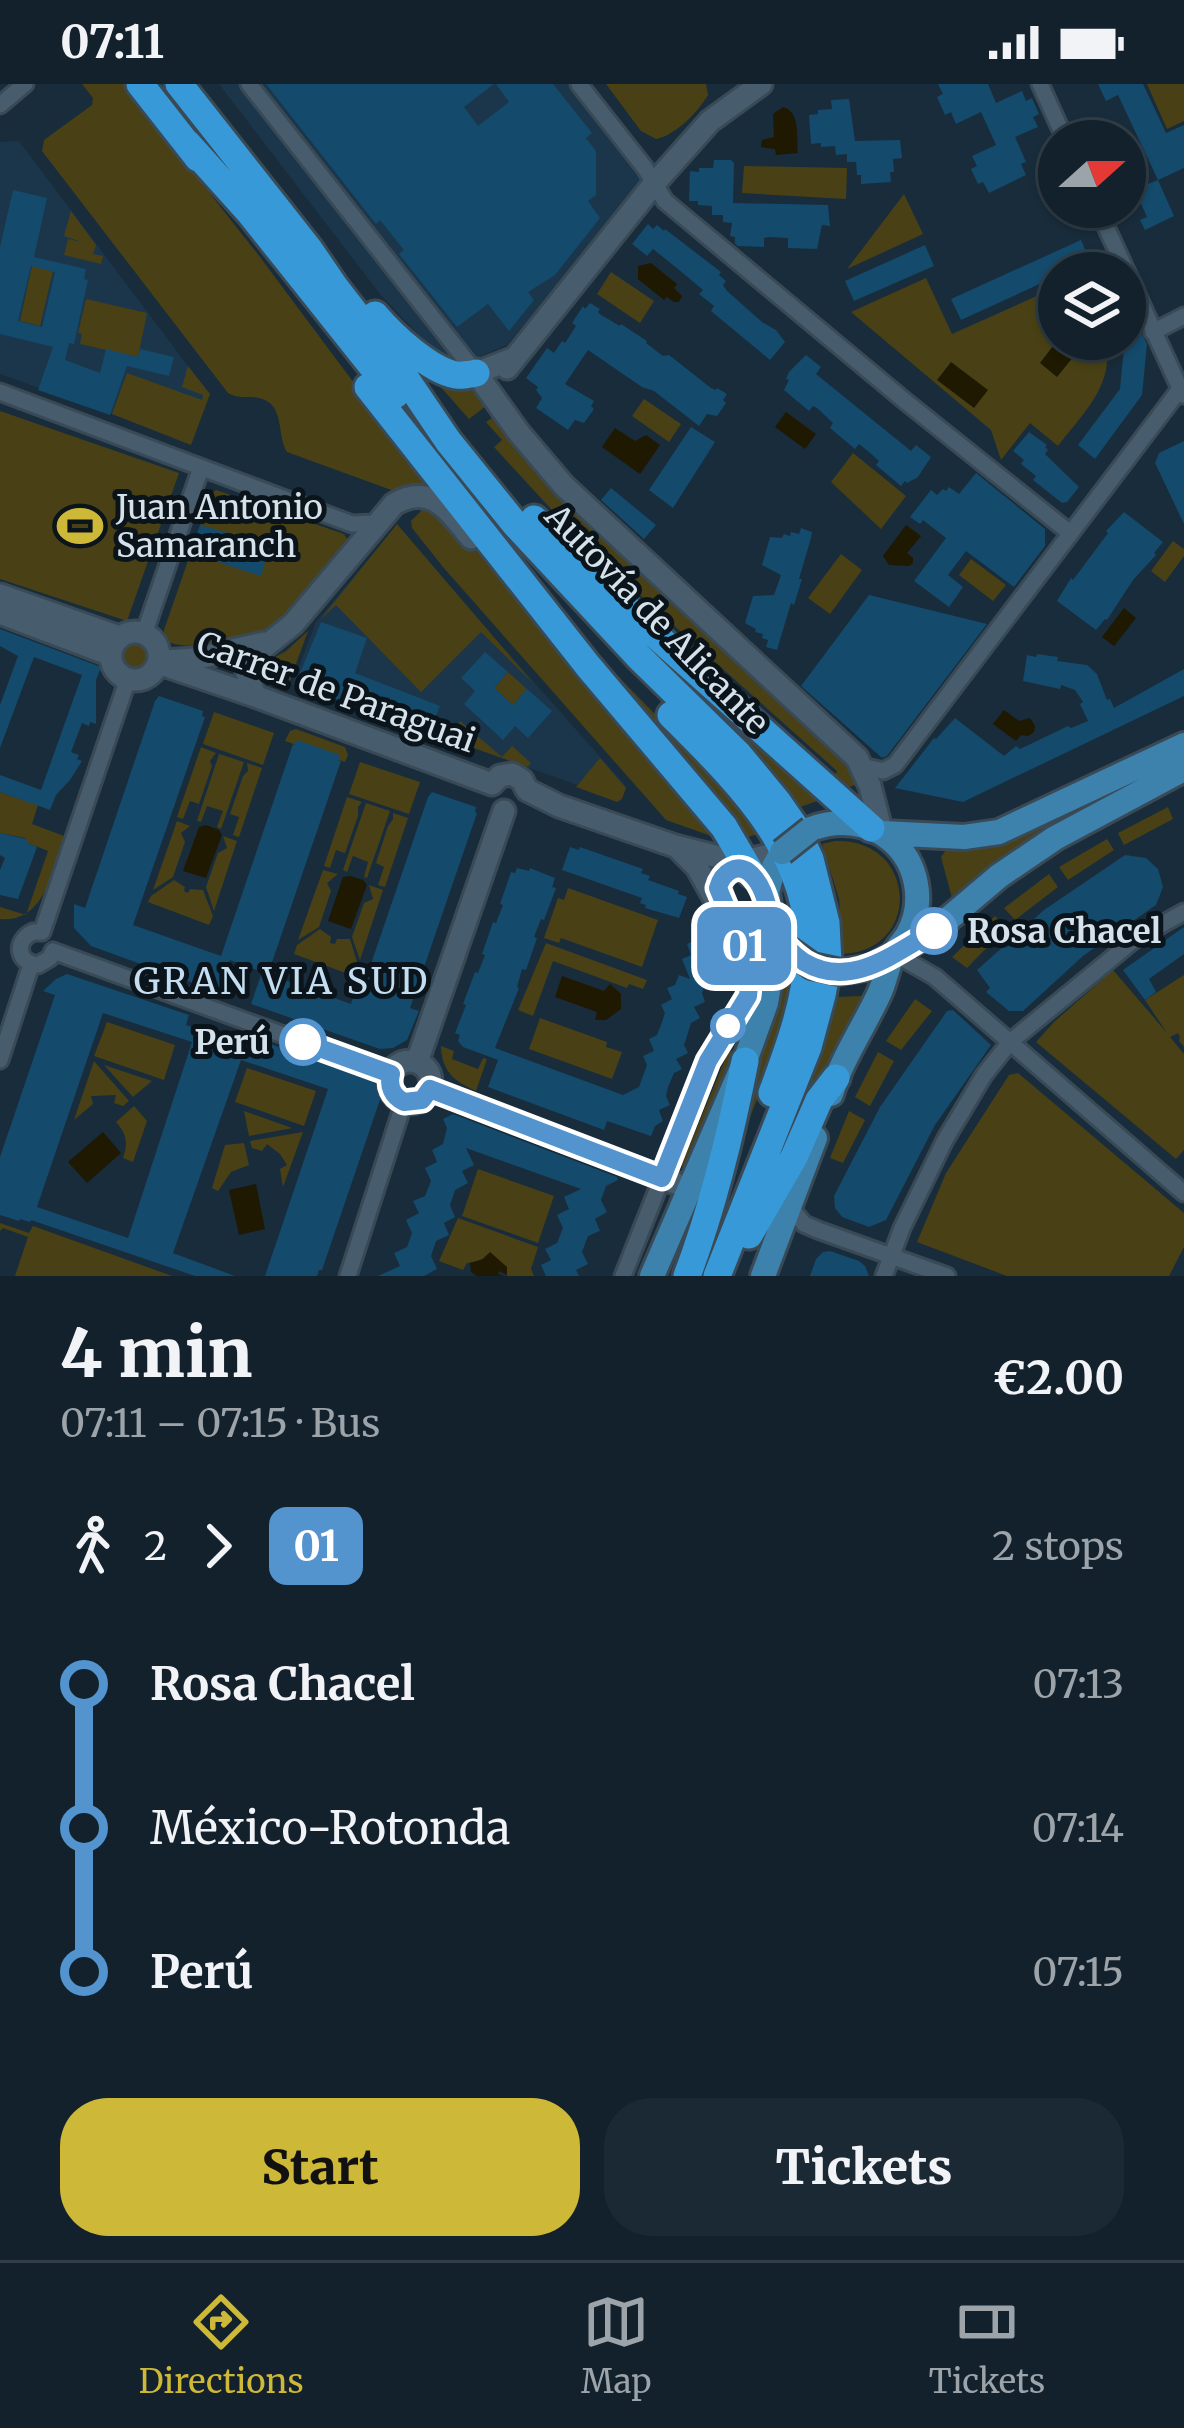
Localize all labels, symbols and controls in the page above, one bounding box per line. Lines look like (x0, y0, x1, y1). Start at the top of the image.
text: 07:11 (60, 14, 164, 70)
north arrow (1038, 120, 1146, 228)
map controls (1038, 120, 1146, 360)
button: layers (1038, 252, 1146, 360)
place label: Juan Antonio Samaranch (115, 487, 323, 566)
street label: Autovía de Alicante (536, 495, 777, 743)
sports icon: Juan Antonio Samaranch (55, 501, 105, 551)
street label: Carrer de Paraguai (191, 623, 481, 761)
line badge: 01 (690, 907, 798, 985)
marker: Rosa Chacel (912, 909, 956, 953)
place label: Rosa Chacel (967, 911, 1161, 952)
text: 01 (721, 920, 767, 972)
district label: GRAN VIA SUD (134, 959, 430, 1004)
unlabelled marker (712, 1010, 744, 1042)
marker: Perú (281, 1020, 325, 1064)
place label: Perú (194, 1022, 270, 1063)
text: 4 min (60, 1312, 252, 1395)
text: €2.00 (992, 1350, 1124, 1406)
text: 07:11 – 07:15 · Bus (60, 1399, 380, 1448)
icon: walk (60, 1513, 126, 1579)
icon: forward (185, 1513, 251, 1579)
text: 01 (293, 1520, 339, 1572)
text: 2 (144, 1522, 167, 1571)
text: 2 stops (992, 1522, 1124, 1571)
text: Rosa Chacel (150, 1656, 415, 1712)
text: 07:13 (1033, 1660, 1124, 1709)
text: México-Rotonda (150, 1800, 510, 1856)
text: 07:14 (1032, 1804, 1124, 1853)
text: Perú (150, 1944, 253, 2000)
text: 07:15 (1032, 1948, 1124, 1997)
button: Start (60, 2098, 580, 2236)
button: Tickets (604, 2098, 1124, 2236)
tab: Directions (139, 2289, 304, 2402)
tab: Map (581, 2289, 651, 2402)
tab: Tickets (929, 2289, 1045, 2402)

